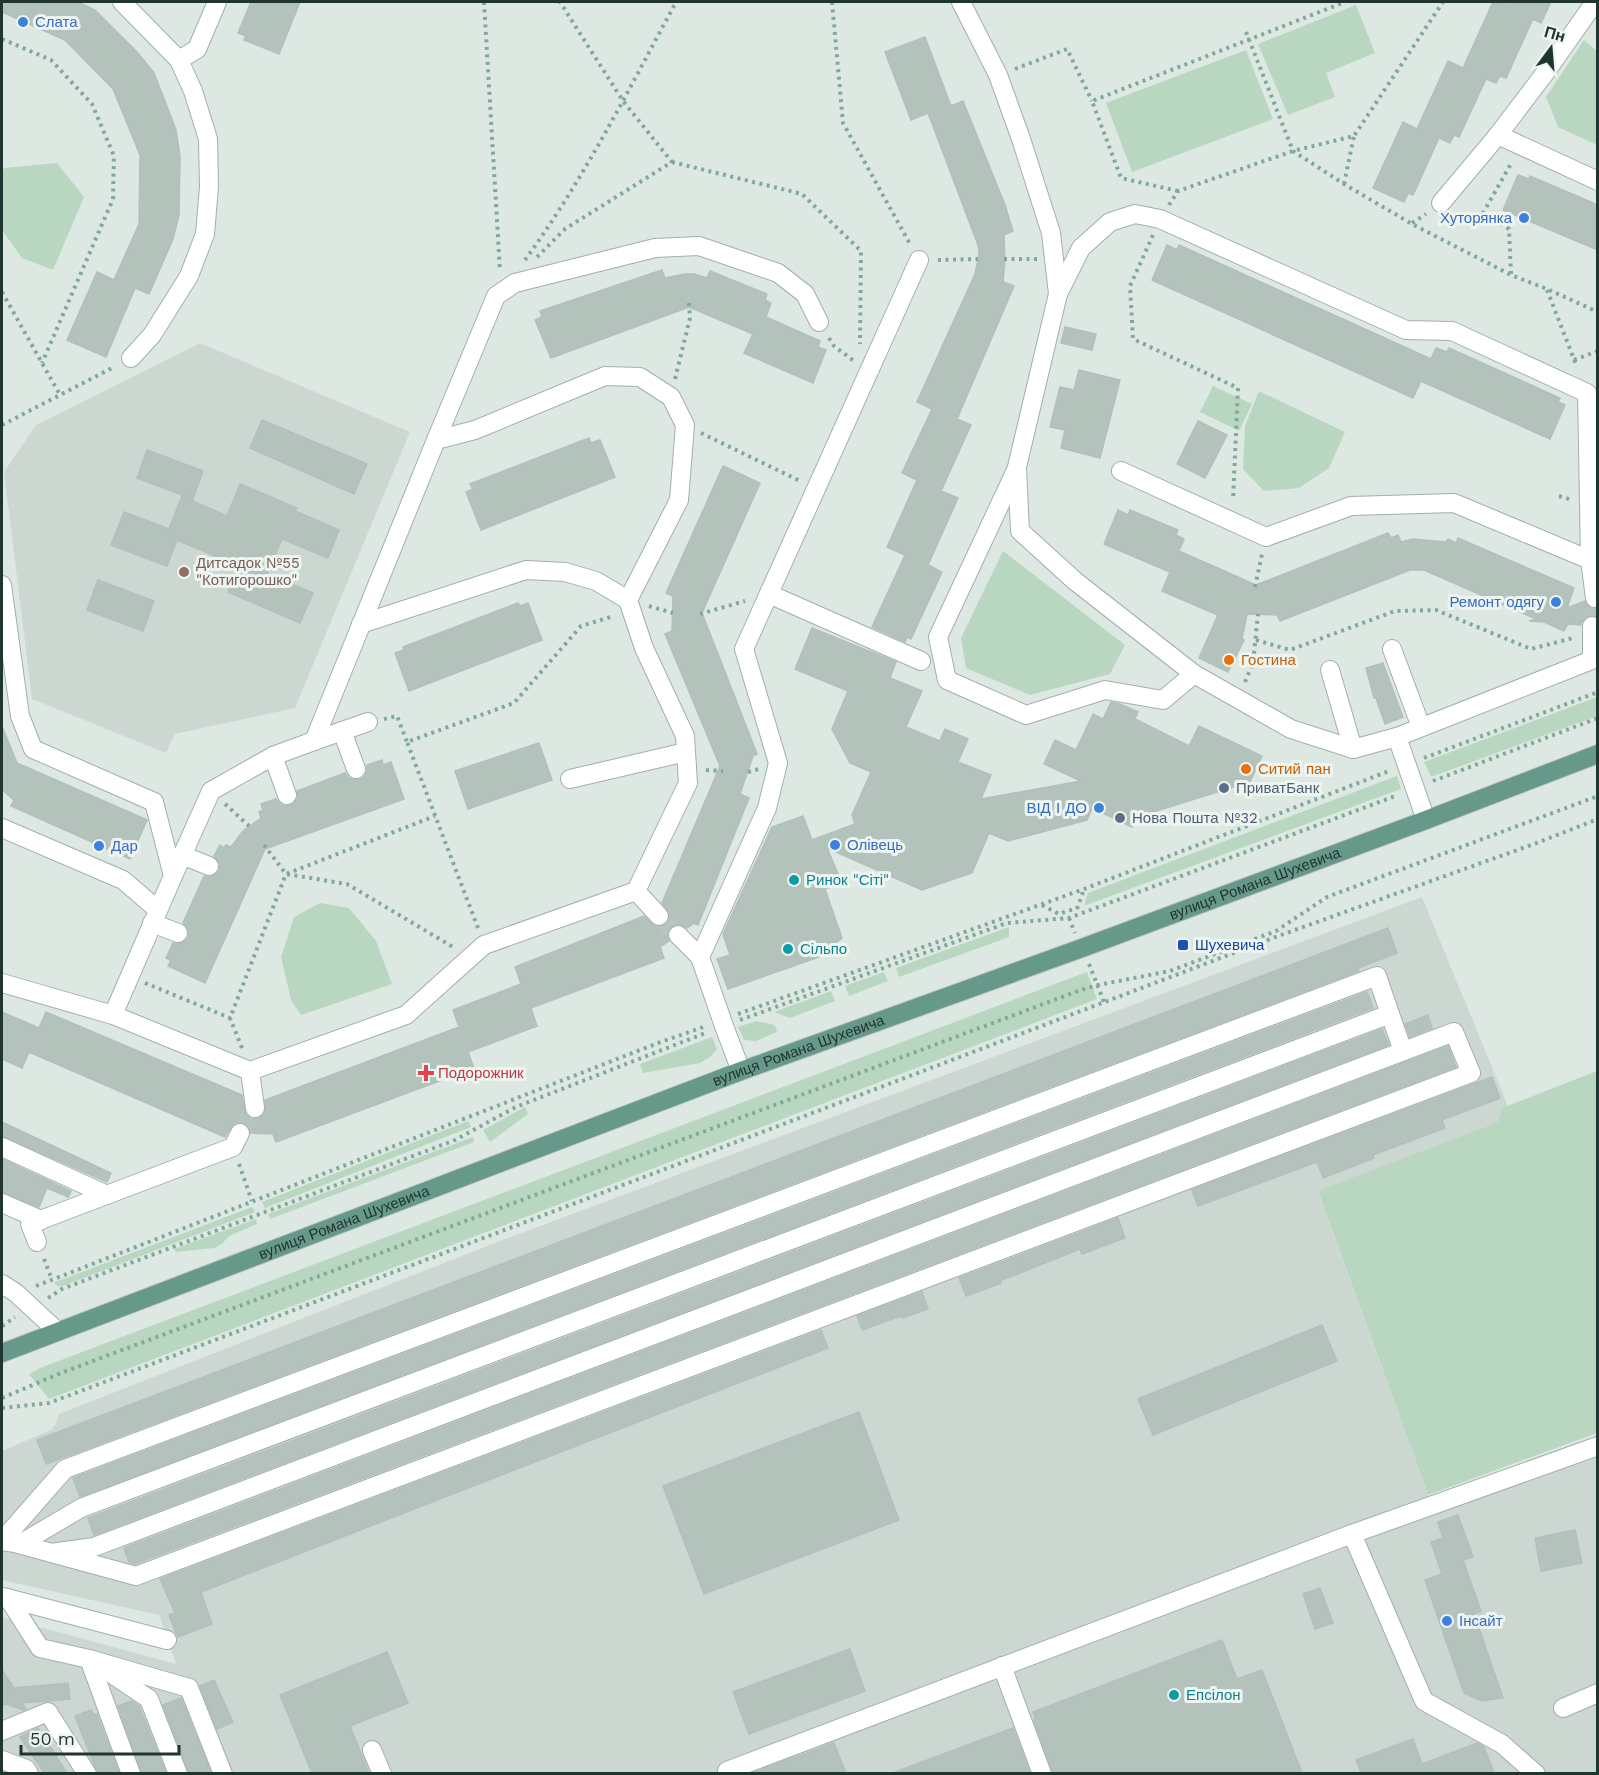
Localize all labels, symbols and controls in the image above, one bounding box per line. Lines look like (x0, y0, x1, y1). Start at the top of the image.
place label: Слата (35, 13, 78, 31)
marker: Слата (16, 15, 30, 29)
north arrow (1521, 18, 1581, 78)
text: Пн (1542, 22, 1568, 46)
place label: Хуторянка (1440, 209, 1513, 227)
marker: Хуторянка (1517, 211, 1531, 225)
place label: Дитсадок №55 "Котигорошко" (196, 554, 300, 589)
marker: Дитсадок №55 "Котигорошко" (177, 565, 191, 579)
place label: Ремонт одягу (1450, 593, 1544, 611)
marker: Ремонт одягу (1549, 595, 1563, 609)
place label: Гостина (1241, 651, 1296, 669)
marker: Гостина (1222, 653, 1236, 667)
place label: Ситий пан (1258, 760, 1331, 778)
marker: Ситий пан (1239, 762, 1253, 776)
place label: ПриватБанк (1236, 779, 1320, 797)
marker: ПриватБанк (1217, 781, 1231, 795)
place label: ВІД І ДО (1026, 799, 1087, 817)
marker: ВІД І ДО (1092, 801, 1106, 815)
place label: Нова Пошта №32 (1132, 809, 1258, 827)
marker: Нова Пошта №32 (1113, 811, 1127, 825)
place label: Олівець (847, 836, 903, 854)
place label: Дар (111, 837, 138, 855)
marker: Олівець (828, 838, 842, 852)
marker: Дар (92, 839, 106, 853)
street label: вулиця Романа Шухевича (1167, 843, 1344, 924)
place label: Ринок "Сіті" (806, 871, 889, 889)
marker: Ринок "Сіті" (787, 873, 801, 887)
place label: Шухевича (1195, 936, 1265, 954)
marker: Шухевича (1176, 938, 1190, 952)
place label: Сільпо (800, 940, 847, 958)
marker: Сільпо (781, 942, 795, 956)
street label: вулиця Романа Шухевича (710, 1011, 887, 1090)
place label: Подорожник (438, 1064, 524, 1082)
marker: Подорожник (419, 1066, 433, 1080)
street label: вулиця Романа Шухевича (256, 1182, 433, 1263)
place label: Інсайт (1459, 1612, 1503, 1630)
marker: Інсайт (1440, 1614, 1454, 1628)
place label: Епсілон (1186, 1686, 1241, 1704)
marker: Епсілон (1167, 1688, 1181, 1702)
scale bar (21, 1718, 178, 1756)
text: 50 m (30, 1728, 75, 1749)

